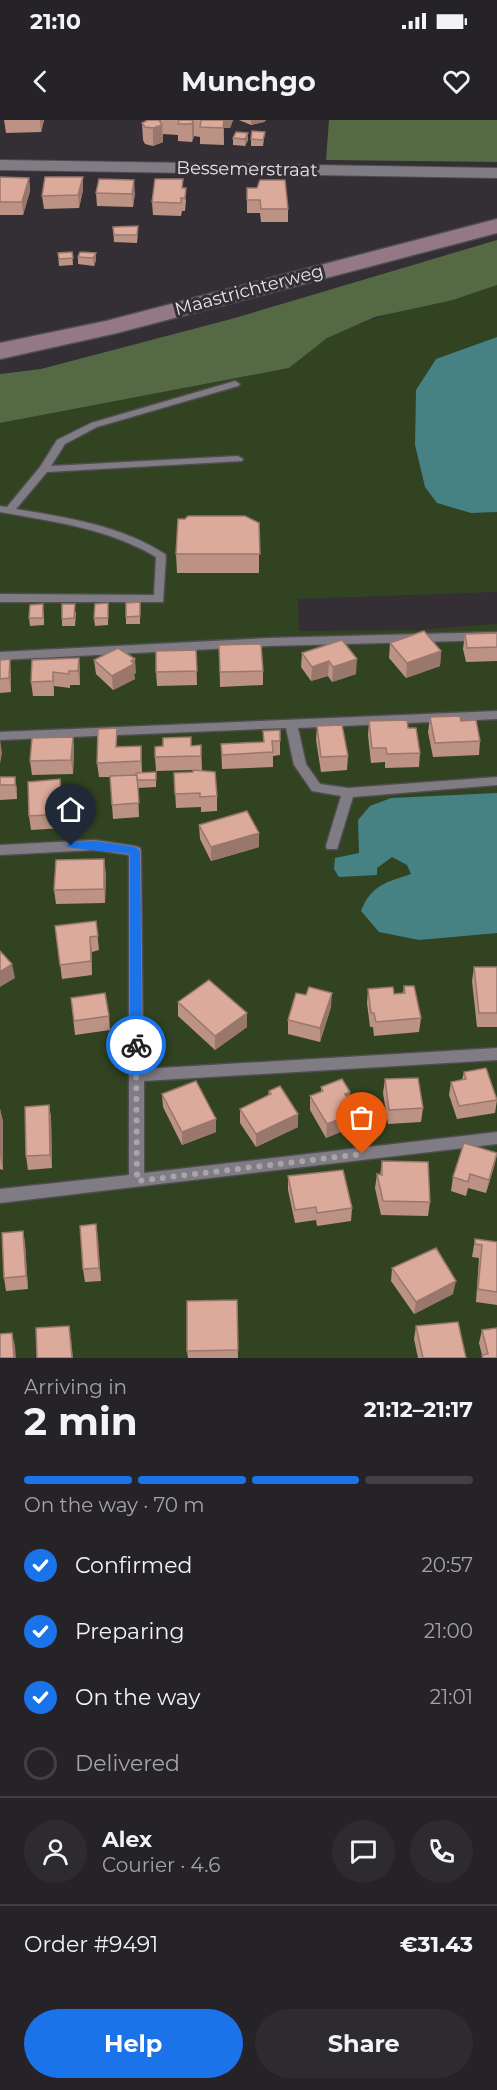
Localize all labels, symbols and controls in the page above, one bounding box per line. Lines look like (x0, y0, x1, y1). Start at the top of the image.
text: 21:10 (30, 8, 81, 35)
icon: back (24, 65, 57, 98)
text: Munchgo (181, 65, 316, 98)
icon: heart (440, 65, 473, 98)
street label: Bessemerstraat (176, 157, 318, 181)
street label: Maastrichterweg (172, 260, 326, 320)
pin (45, 784, 96, 846)
icon: home (54, 793, 87, 826)
courier (106, 1015, 166, 1075)
icon: bike (120, 1029, 153, 1062)
pin (336, 1092, 387, 1154)
icon: bag (345, 1101, 378, 1134)
text: Arriving in (24, 1375, 127, 1399)
text: 21:12–21:17 (364, 1396, 473, 1423)
text: 2 min (24, 1397, 138, 1445)
text: On the way · 70 m (24, 1493, 205, 1517)
icon: check (24, 1549, 57, 1582)
text: Confirmed (75, 1552, 192, 1579)
text: 20:57 (421, 1553, 473, 1577)
icon: check (24, 1615, 57, 1648)
text: Preparing (75, 1618, 184, 1645)
text: 21:00 (424, 1619, 473, 1643)
icon: check (24, 1681, 57, 1714)
text: On the way (75, 1684, 200, 1711)
text: 21:01 (430, 1685, 473, 1709)
text: Delivered (75, 1750, 180, 1777)
button: person (24, 1820, 87, 1883)
button: chat (332, 1820, 395, 1883)
button: phone (410, 1820, 473, 1883)
text: Alex (102, 1826, 152, 1853)
text: Courier · 4.6 (102, 1853, 220, 1877)
text: Order #9491 (24, 1931, 158, 1958)
text: €31.43 (400, 1931, 473, 1958)
button: Help (24, 2009, 243, 2078)
button: Share (255, 2009, 473, 2078)

